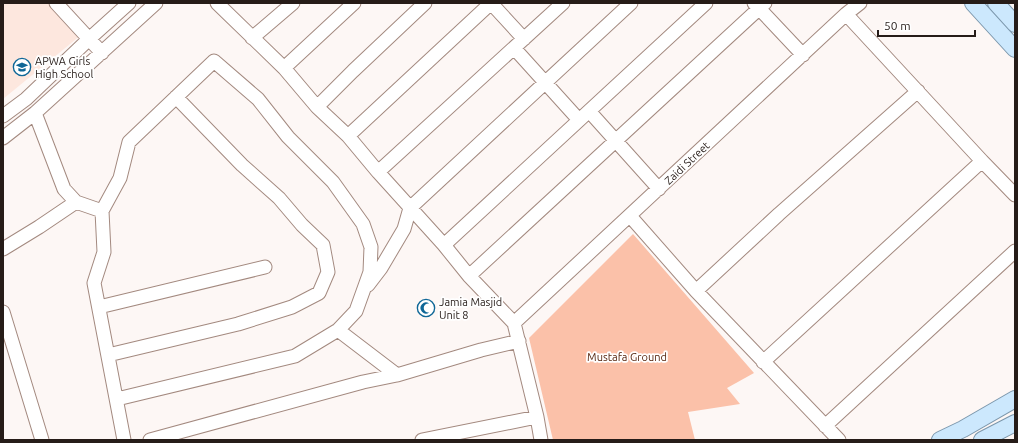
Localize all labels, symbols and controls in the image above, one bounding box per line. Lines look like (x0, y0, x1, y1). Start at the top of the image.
scale bar (878, 12, 975, 38)
text: 50 m (884, 19, 911, 32)
place label: APWA Girls High School (35, 55, 93, 80)
school or university icon: APWA Girls High School (12, 57, 32, 77)
street label: Zaidi Street (662, 139, 712, 187)
place label: Jamia Masjid Unit 8 (439, 296, 502, 321)
mosque icon: Jamia Masjid Unit 8 (416, 298, 436, 318)
park label: Mustafa Ground (587, 351, 667, 363)

